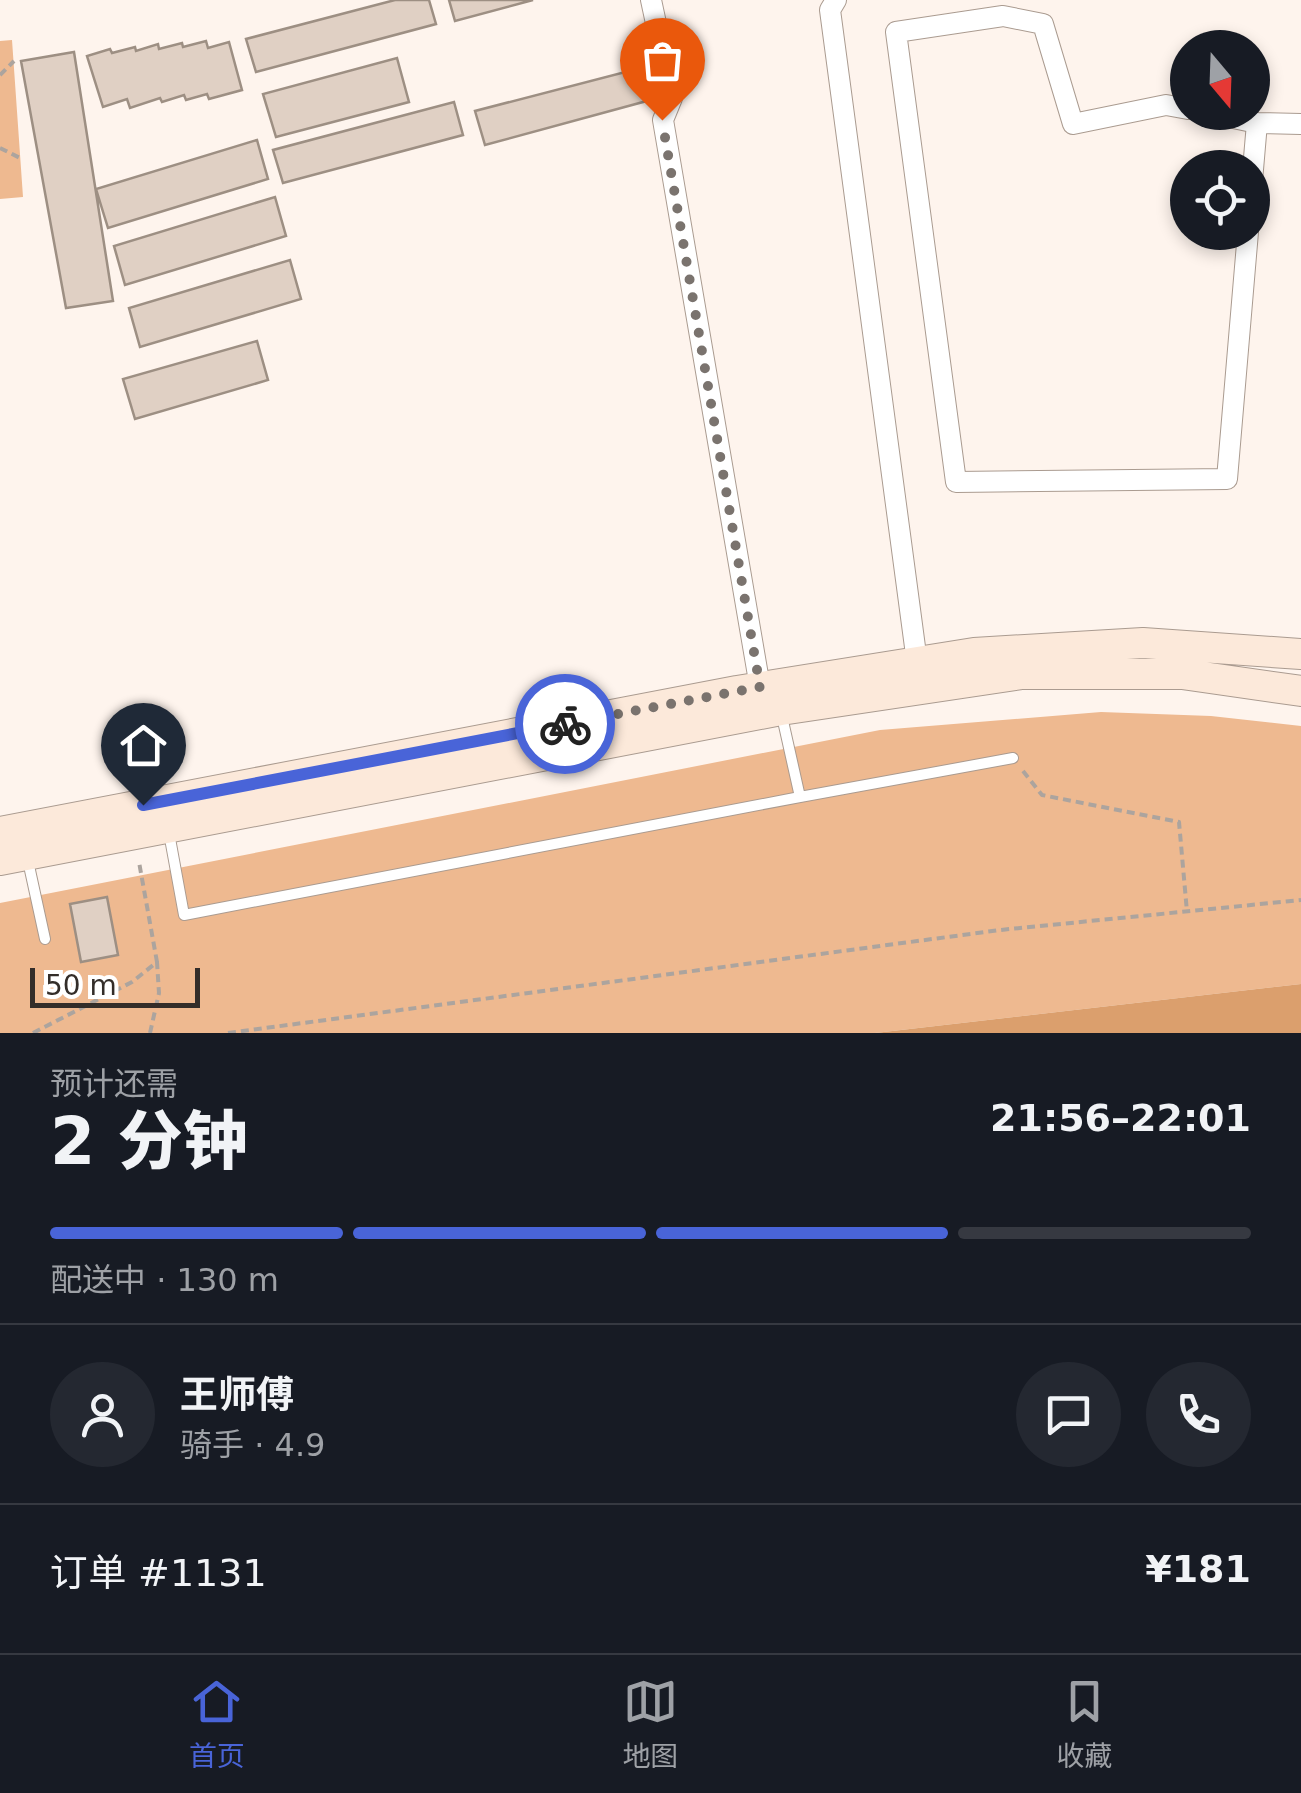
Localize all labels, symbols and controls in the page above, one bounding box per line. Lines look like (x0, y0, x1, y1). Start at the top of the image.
pin (620, 18, 705, 121)
north arrow (1170, 30, 1270, 130)
map controls (1170, 30, 1270, 250)
icon: bag (635, 33, 690, 88)
button: locate (1170, 150, 1270, 250)
courier (515, 674, 615, 774)
icon: bike (538, 697, 593, 752)
pin (101, 703, 186, 806)
icon: home (116, 718, 171, 773)
scale bar (30, 963, 200, 1008)
text: 50 m (45, 969, 117, 1002)
text: 预计还需 (50, 1065, 178, 1103)
text: 21:56–22:01 (990, 1096, 1251, 1140)
text: 2 分钟 (50, 1104, 248, 1179)
text: 配送中 · 130 m (50, 1261, 279, 1299)
button: person (50, 1362, 155, 1467)
button: chat (1016, 1362, 1121, 1467)
button: phone (1146, 1362, 1251, 1467)
text: 王师傅 (180, 1373, 294, 1417)
text: 骑手 · 4.9 (180, 1426, 325, 1464)
text: ¥181 (1145, 1547, 1251, 1591)
text: 订单 #1131 (50, 1551, 267, 1595)
tab: 首页 (189, 1674, 245, 1774)
tab: 地图 (622, 1674, 678, 1774)
tab: 收藏 (1056, 1674, 1112, 1774)

